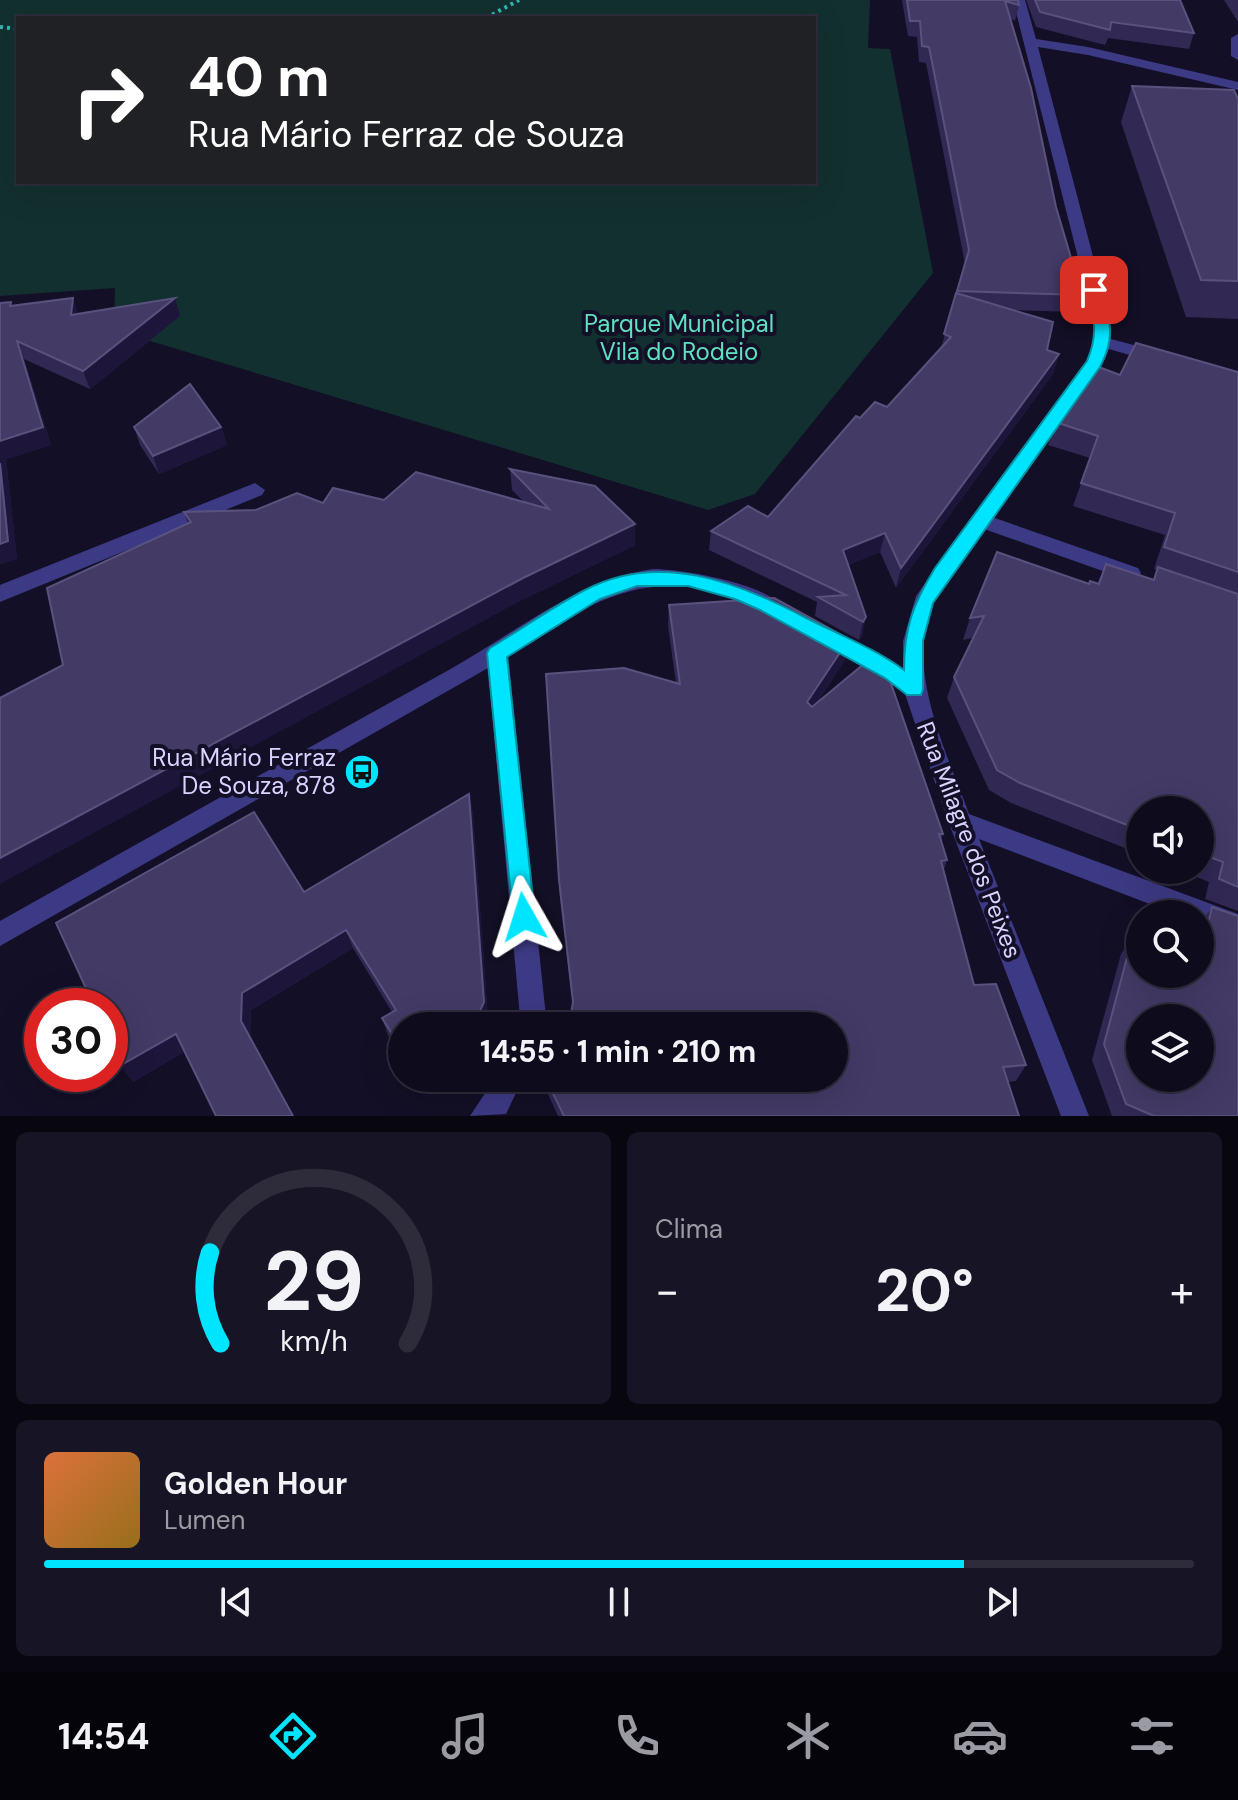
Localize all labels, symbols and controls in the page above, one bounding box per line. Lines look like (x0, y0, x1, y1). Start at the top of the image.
text: 40 m (188, 40, 330, 113)
icon: right (56, 48, 160, 152)
text: Rua Mário Ferraz de Souza (188, 111, 625, 158)
pin (1060, 256, 1128, 324)
icon: arrive (1072, 268, 1116, 312)
park label: Parque Municipal Vila do Rodeio (584, 308, 774, 367)
street label: Rua Milagre dos Peixes (910, 717, 1029, 963)
place label: Rua Mário Ferraz De Souza, 878 (152, 742, 336, 801)
bus stop icon: Rua Mário Ferraz De Souza, 878 (343, 753, 381, 791)
map controls (1126, 796, 1214, 1092)
button: sound (1126, 796, 1214, 884)
position arrow (482, 875, 566, 959)
button: search (1126, 900, 1214, 988)
speed limit sign: 30 (24, 988, 128, 1092)
button: layers (1126, 1004, 1214, 1092)
text: 14:55 · 1 min · 210 m (480, 1032, 756, 1071)
text: Clima (655, 1212, 723, 1246)
text: 29 (263, 1227, 364, 1336)
text: 20° (875, 1251, 974, 1330)
text: − (655, 1262, 679, 1320)
text: + (1170, 1262, 1194, 1320)
text: km/h (280, 1323, 347, 1360)
text: Golden Hour (164, 1464, 347, 1503)
text: Lumen (164, 1503, 245, 1537)
icon: previous (214, 1580, 258, 1624)
icon: pause (597, 1580, 641, 1624)
icon: next (980, 1580, 1024, 1624)
icon: directions (265, 1708, 321, 1764)
icon: music (437, 1708, 493, 1764)
icon: phone (609, 1708, 665, 1764)
icon: climate (780, 1708, 836, 1764)
icon: car (952, 1708, 1008, 1764)
icon: filters (1124, 1708, 1180, 1764)
text: 14:54 (58, 1713, 149, 1760)

